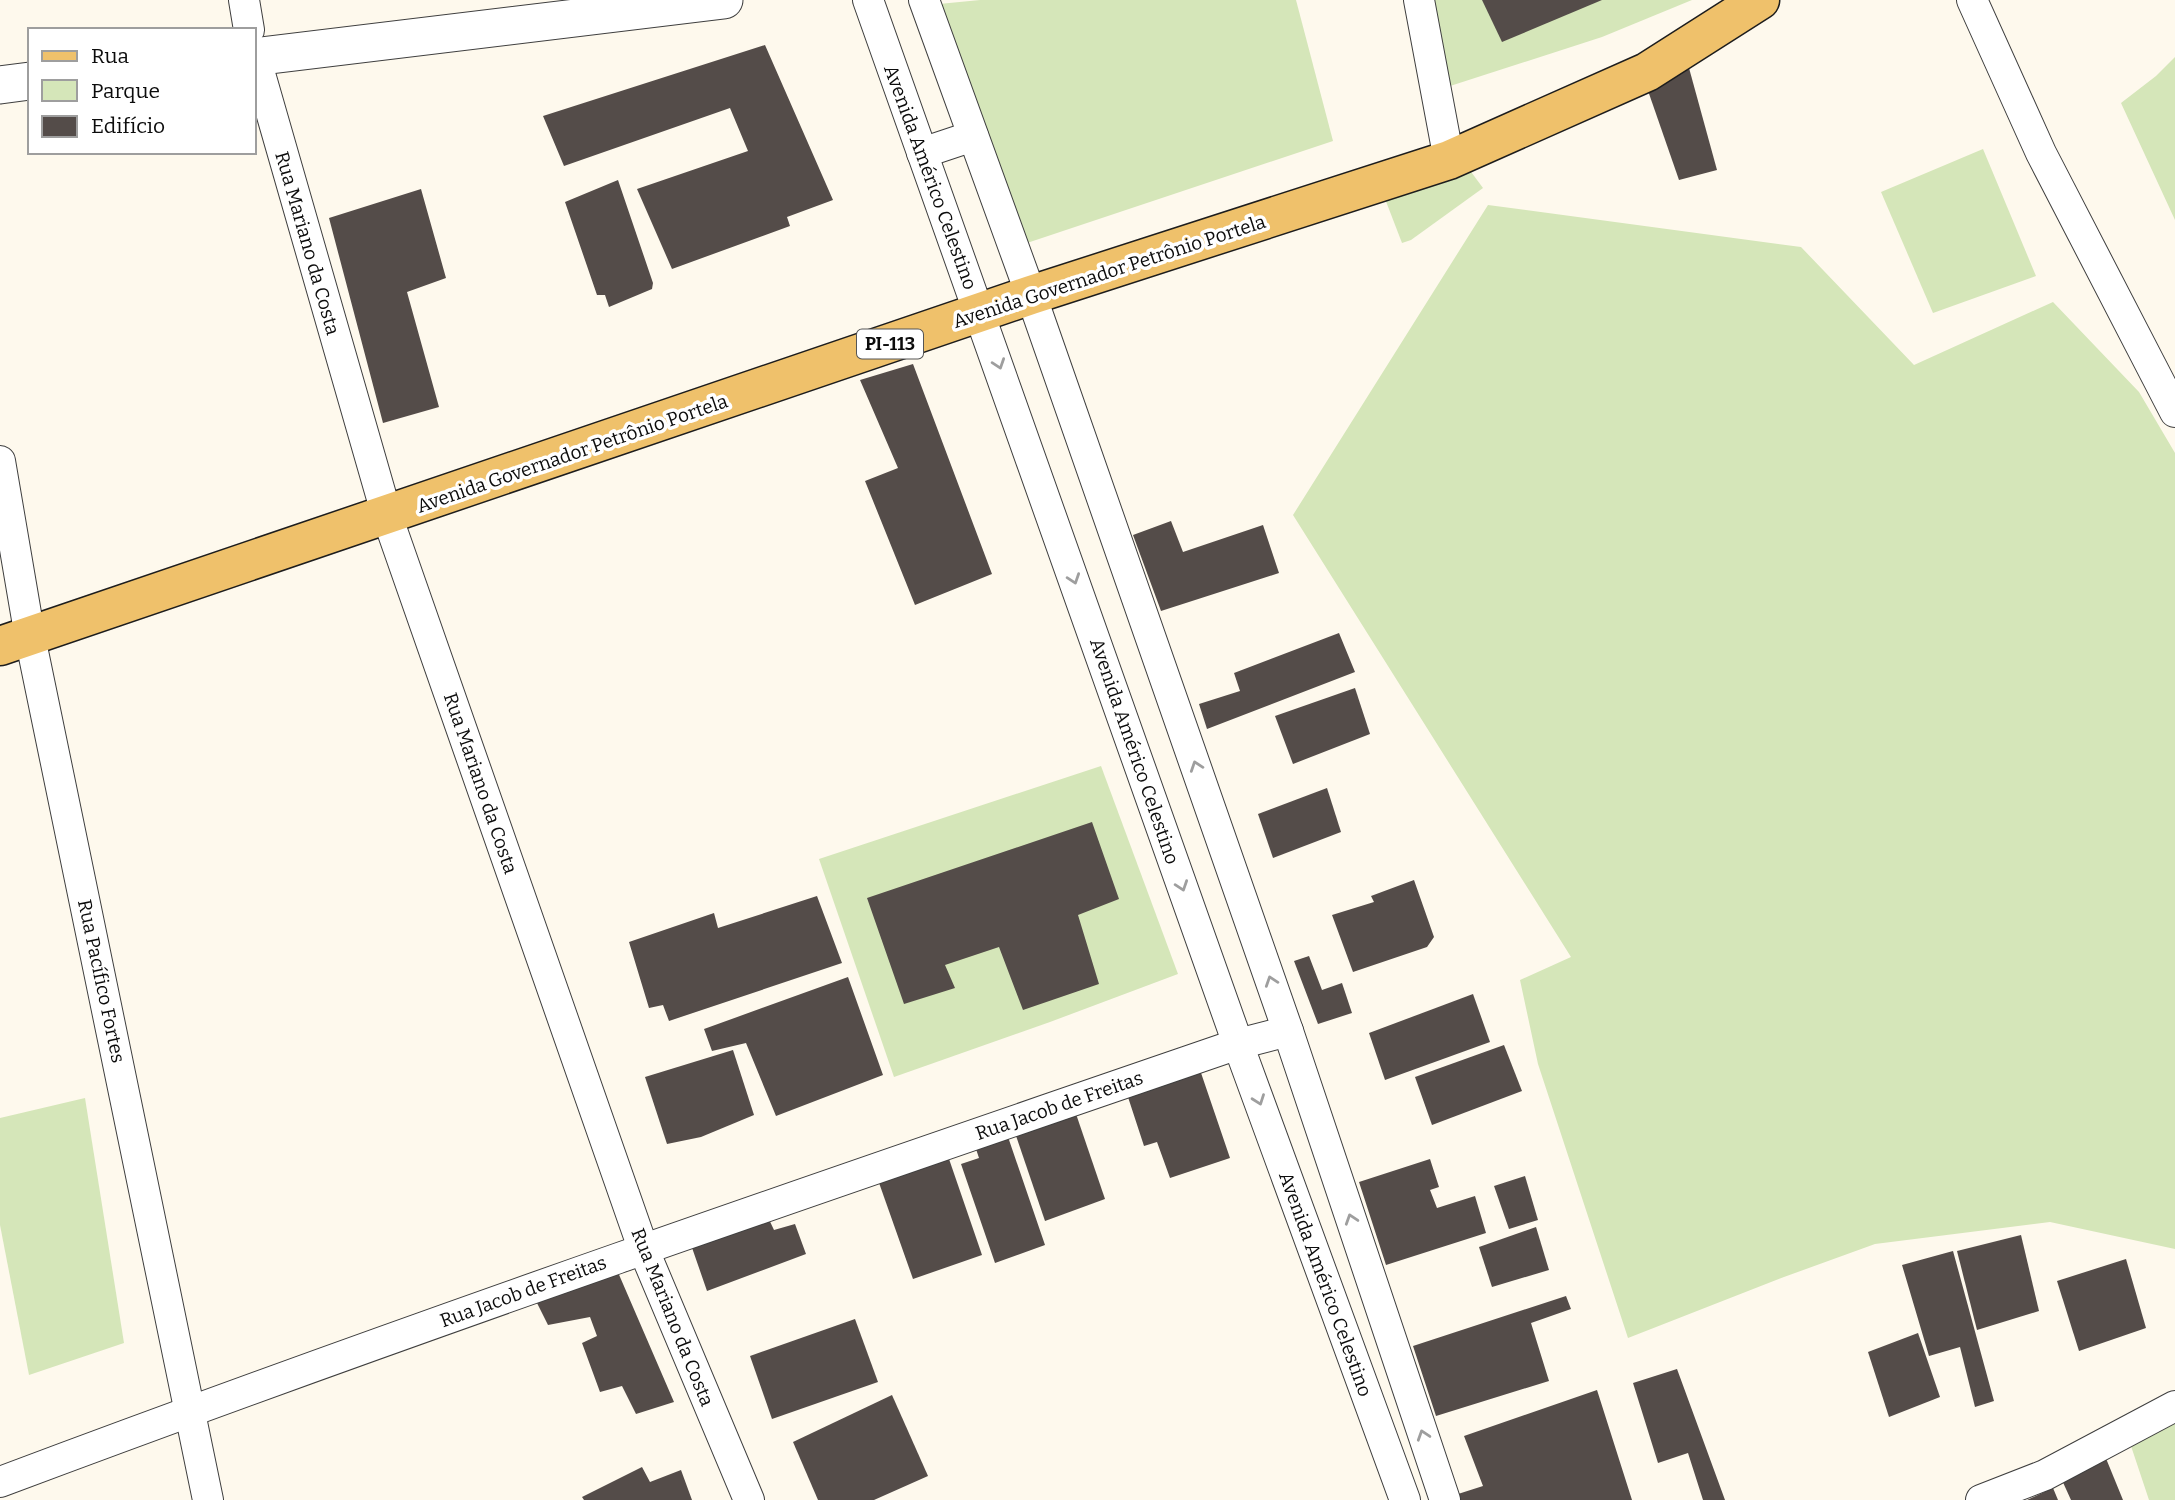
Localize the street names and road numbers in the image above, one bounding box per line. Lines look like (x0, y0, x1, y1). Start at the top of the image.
street label: Avenida Américo Celestino (879, 62, 982, 293)
street label: Rua Mariano da Costa (270, 149, 345, 338)
street label: Avenida Governador Petrônio Portela (950, 210, 1269, 333)
road number: PI-113 (857, 330, 923, 358)
street label: Avenida Governador Petrônio Portela (414, 389, 731, 518)
street label: Avenida Américo Celestino (1085, 635, 1184, 867)
street label: Rua Mariano da Costa (439, 690, 523, 877)
street label: Rua Pacífico Fortes (73, 897, 130, 1065)
street label: Rua Jacob de Freitas (972, 1066, 1146, 1145)
street label: Avenida Américo Celestino (1274, 1169, 1377, 1400)
street label: Rua Mariano da Costa (626, 1225, 719, 1410)
street label: Rua Jacob de Freitas (437, 1251, 610, 1332)

